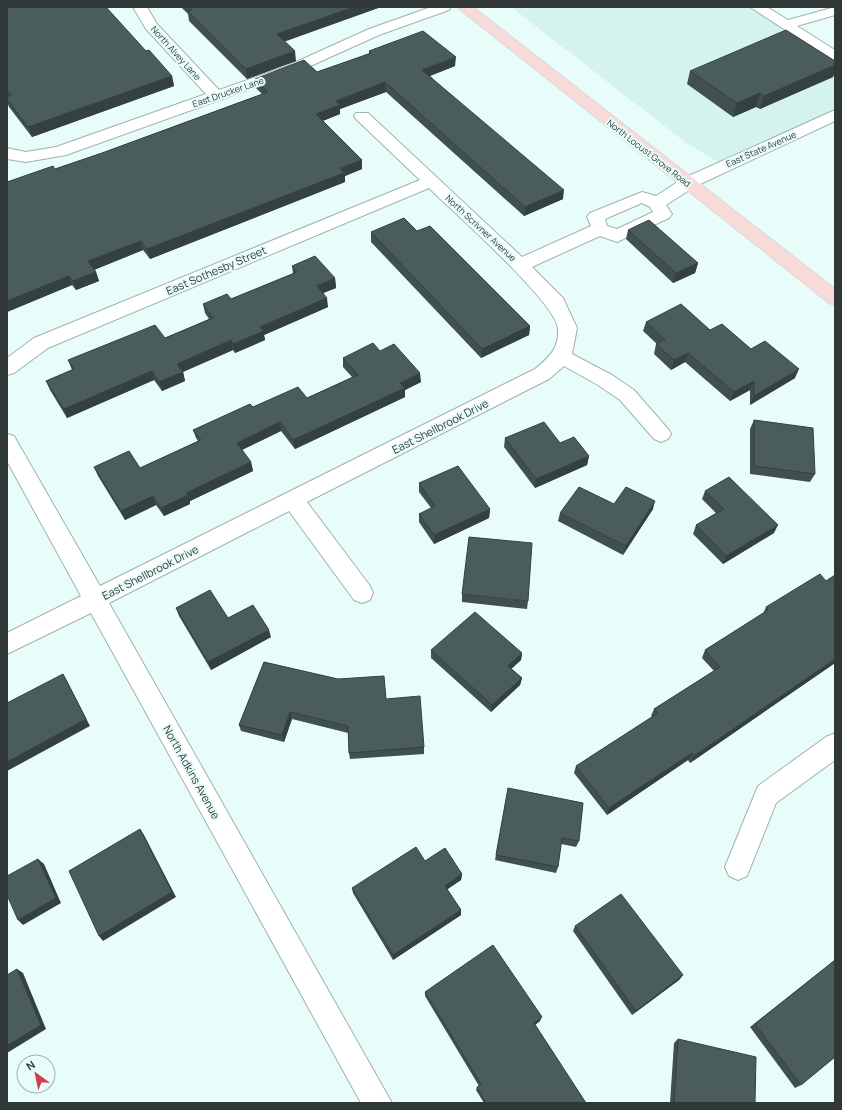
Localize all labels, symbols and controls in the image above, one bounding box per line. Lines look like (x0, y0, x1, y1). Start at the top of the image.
street label: North Alvey Lane (148, 23, 204, 83)
street label: East Drucker Lane (191, 74, 265, 110)
street label: North Locust Grove Road (604, 116, 694, 190)
street label: East State Avenue (724, 128, 798, 170)
street label: North Scrivner Avenue (443, 192, 519, 264)
street label: East Sothesby Street (163, 242, 269, 298)
street label: East Shellbrook Drive (389, 395, 491, 457)
street label: East Shellbrook Drive (99, 541, 201, 603)
street label: North Adkins Avenue (160, 723, 224, 822)
north arrow (16, 1054, 56, 1094)
text: N (23, 1057, 38, 1074)

